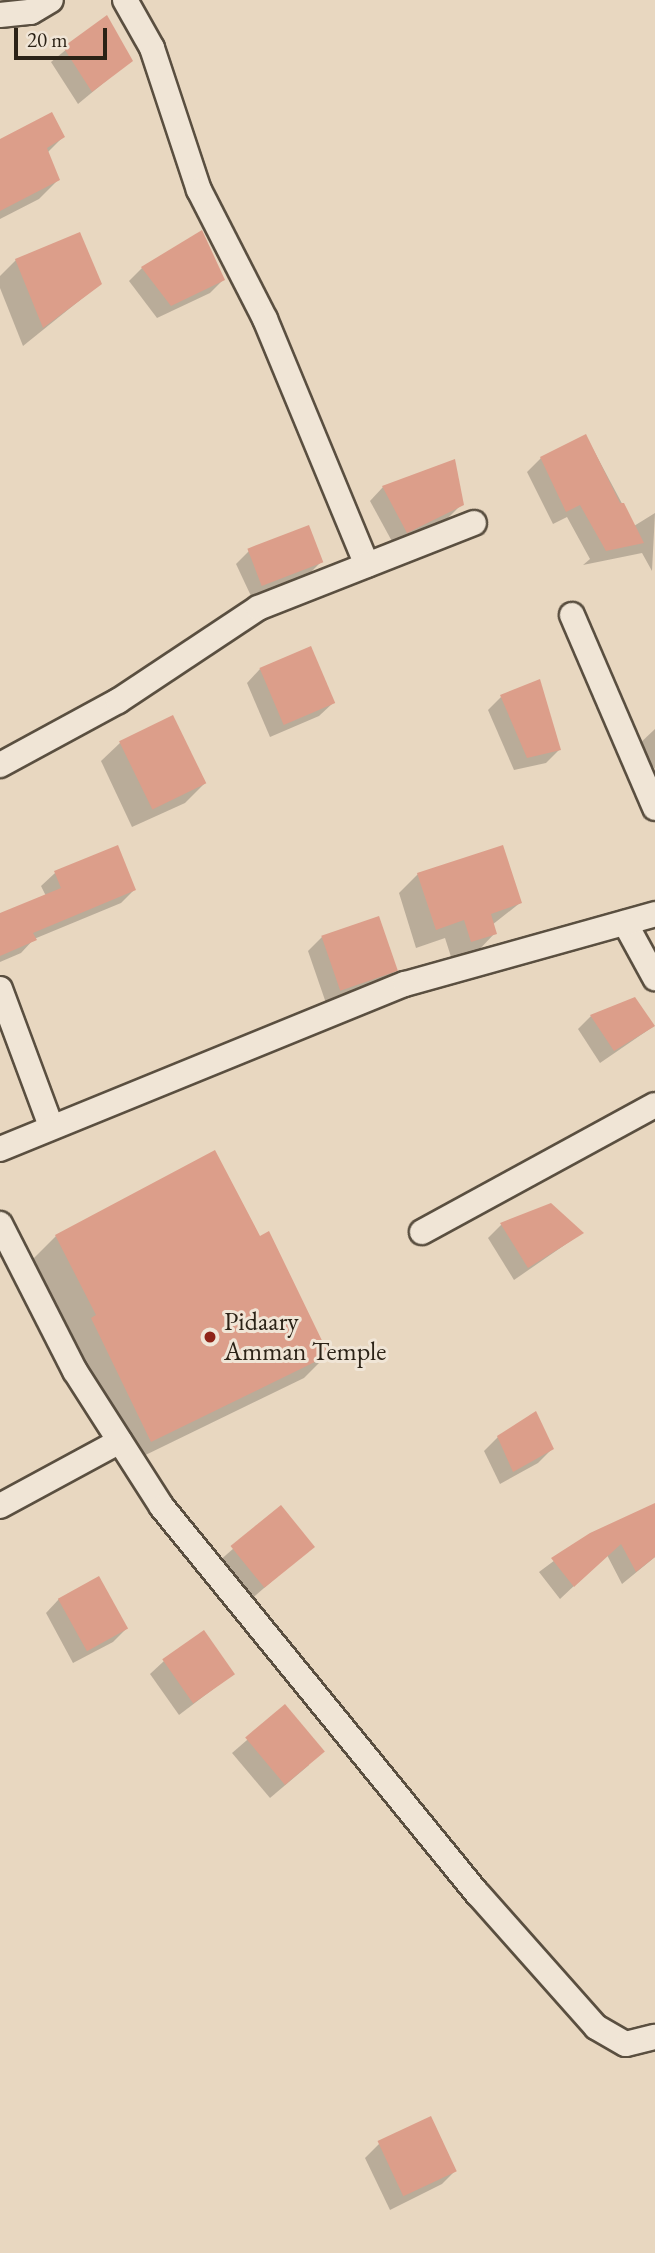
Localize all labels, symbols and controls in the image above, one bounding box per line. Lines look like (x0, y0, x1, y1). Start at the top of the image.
scale bar (18, 14, 110, 58)
text: 20 m (27, 26, 68, 53)
place label: Pidaary Amman Temple (224, 1306, 386, 1368)
marker: Pidaary Amman Temple (202, 1329, 218, 1345)

